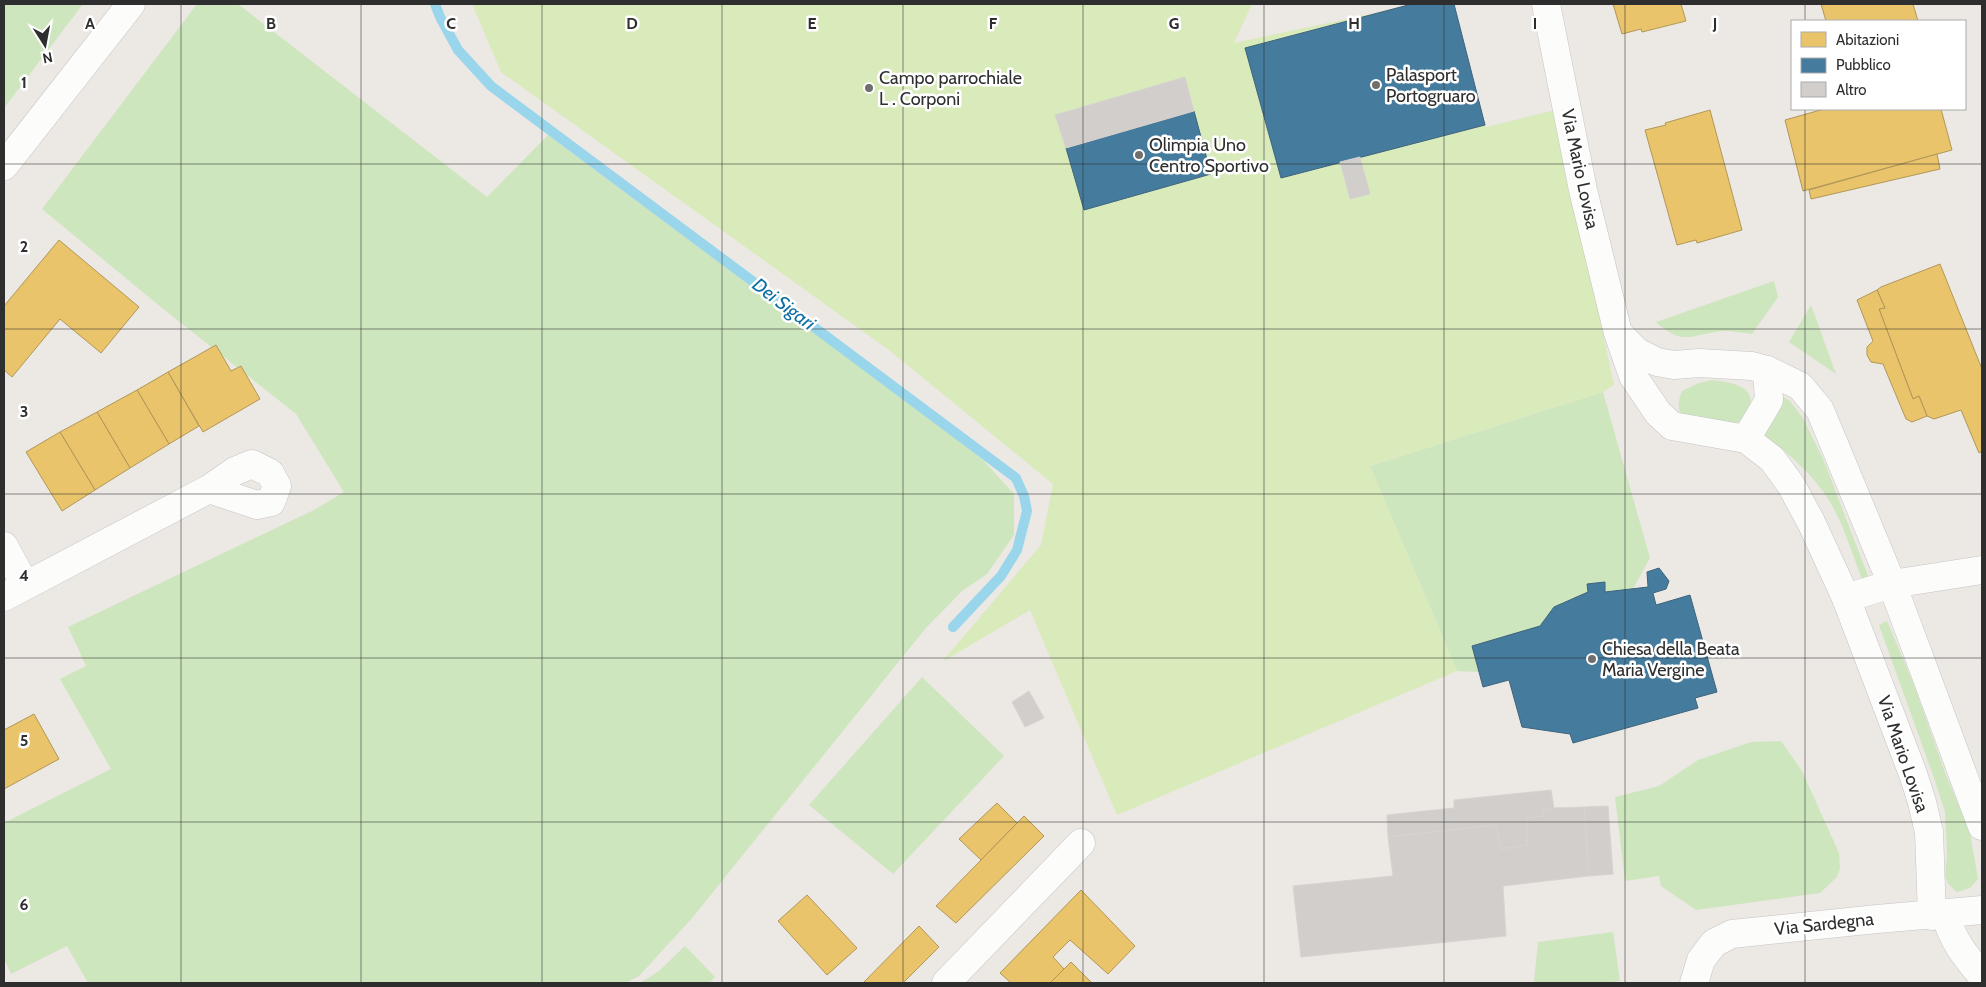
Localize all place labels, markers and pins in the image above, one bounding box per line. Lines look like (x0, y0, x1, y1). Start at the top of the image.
place label: Palasport Portogruaro (1386, 64, 1476, 107)
place label: Campo parrochiale L . Corponi (879, 67, 1022, 110)
marker: Palasport Portogruaro (1370, 79, 1382, 91)
marker: Campo parrochiale L . Corponi (863, 82, 875, 94)
place label: Olimpia Uno Centro Sportivo (1149, 134, 1269, 177)
marker: Olimpia Uno Centro Sportivo (1133, 149, 1145, 161)
place label: Chiesa della Beata Maria Vergine (1602, 638, 1740, 681)
marker: Chiesa della Beata Maria Vergine (1586, 653, 1598, 665)

